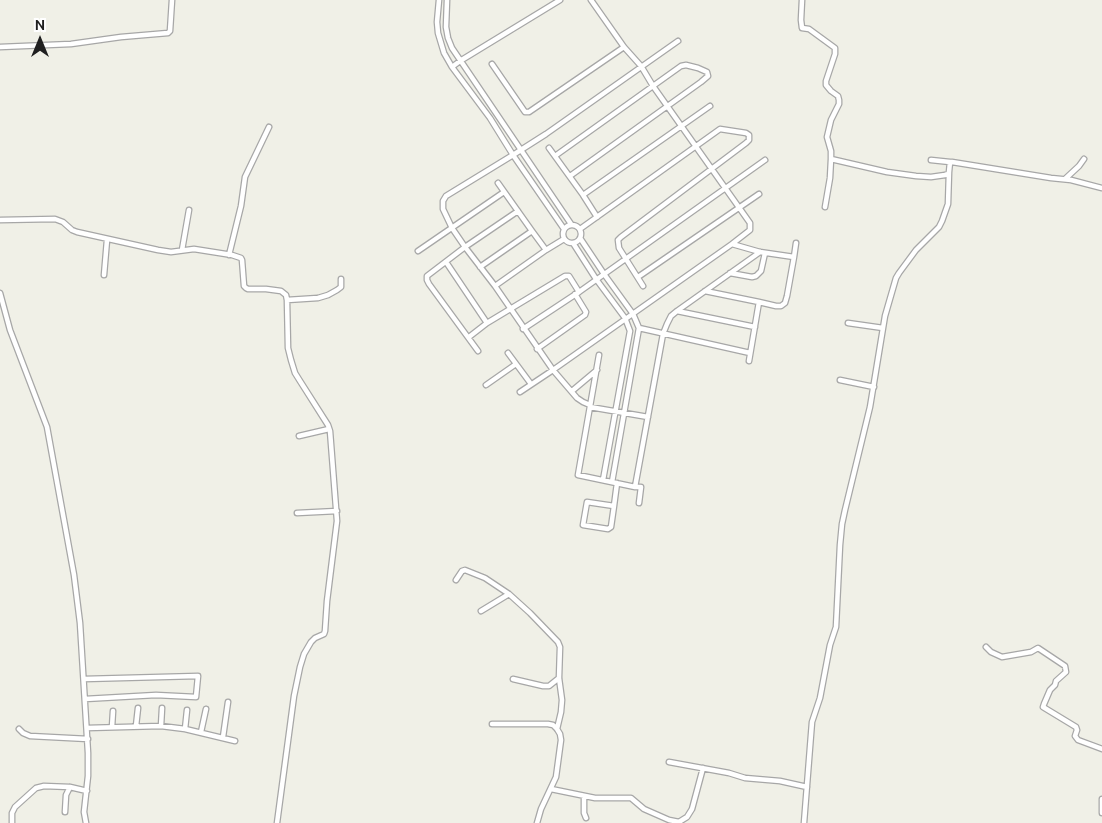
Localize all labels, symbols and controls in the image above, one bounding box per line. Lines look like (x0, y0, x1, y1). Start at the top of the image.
north arrow (15, 15, 65, 65)
text: N (35, 17, 45, 33)

